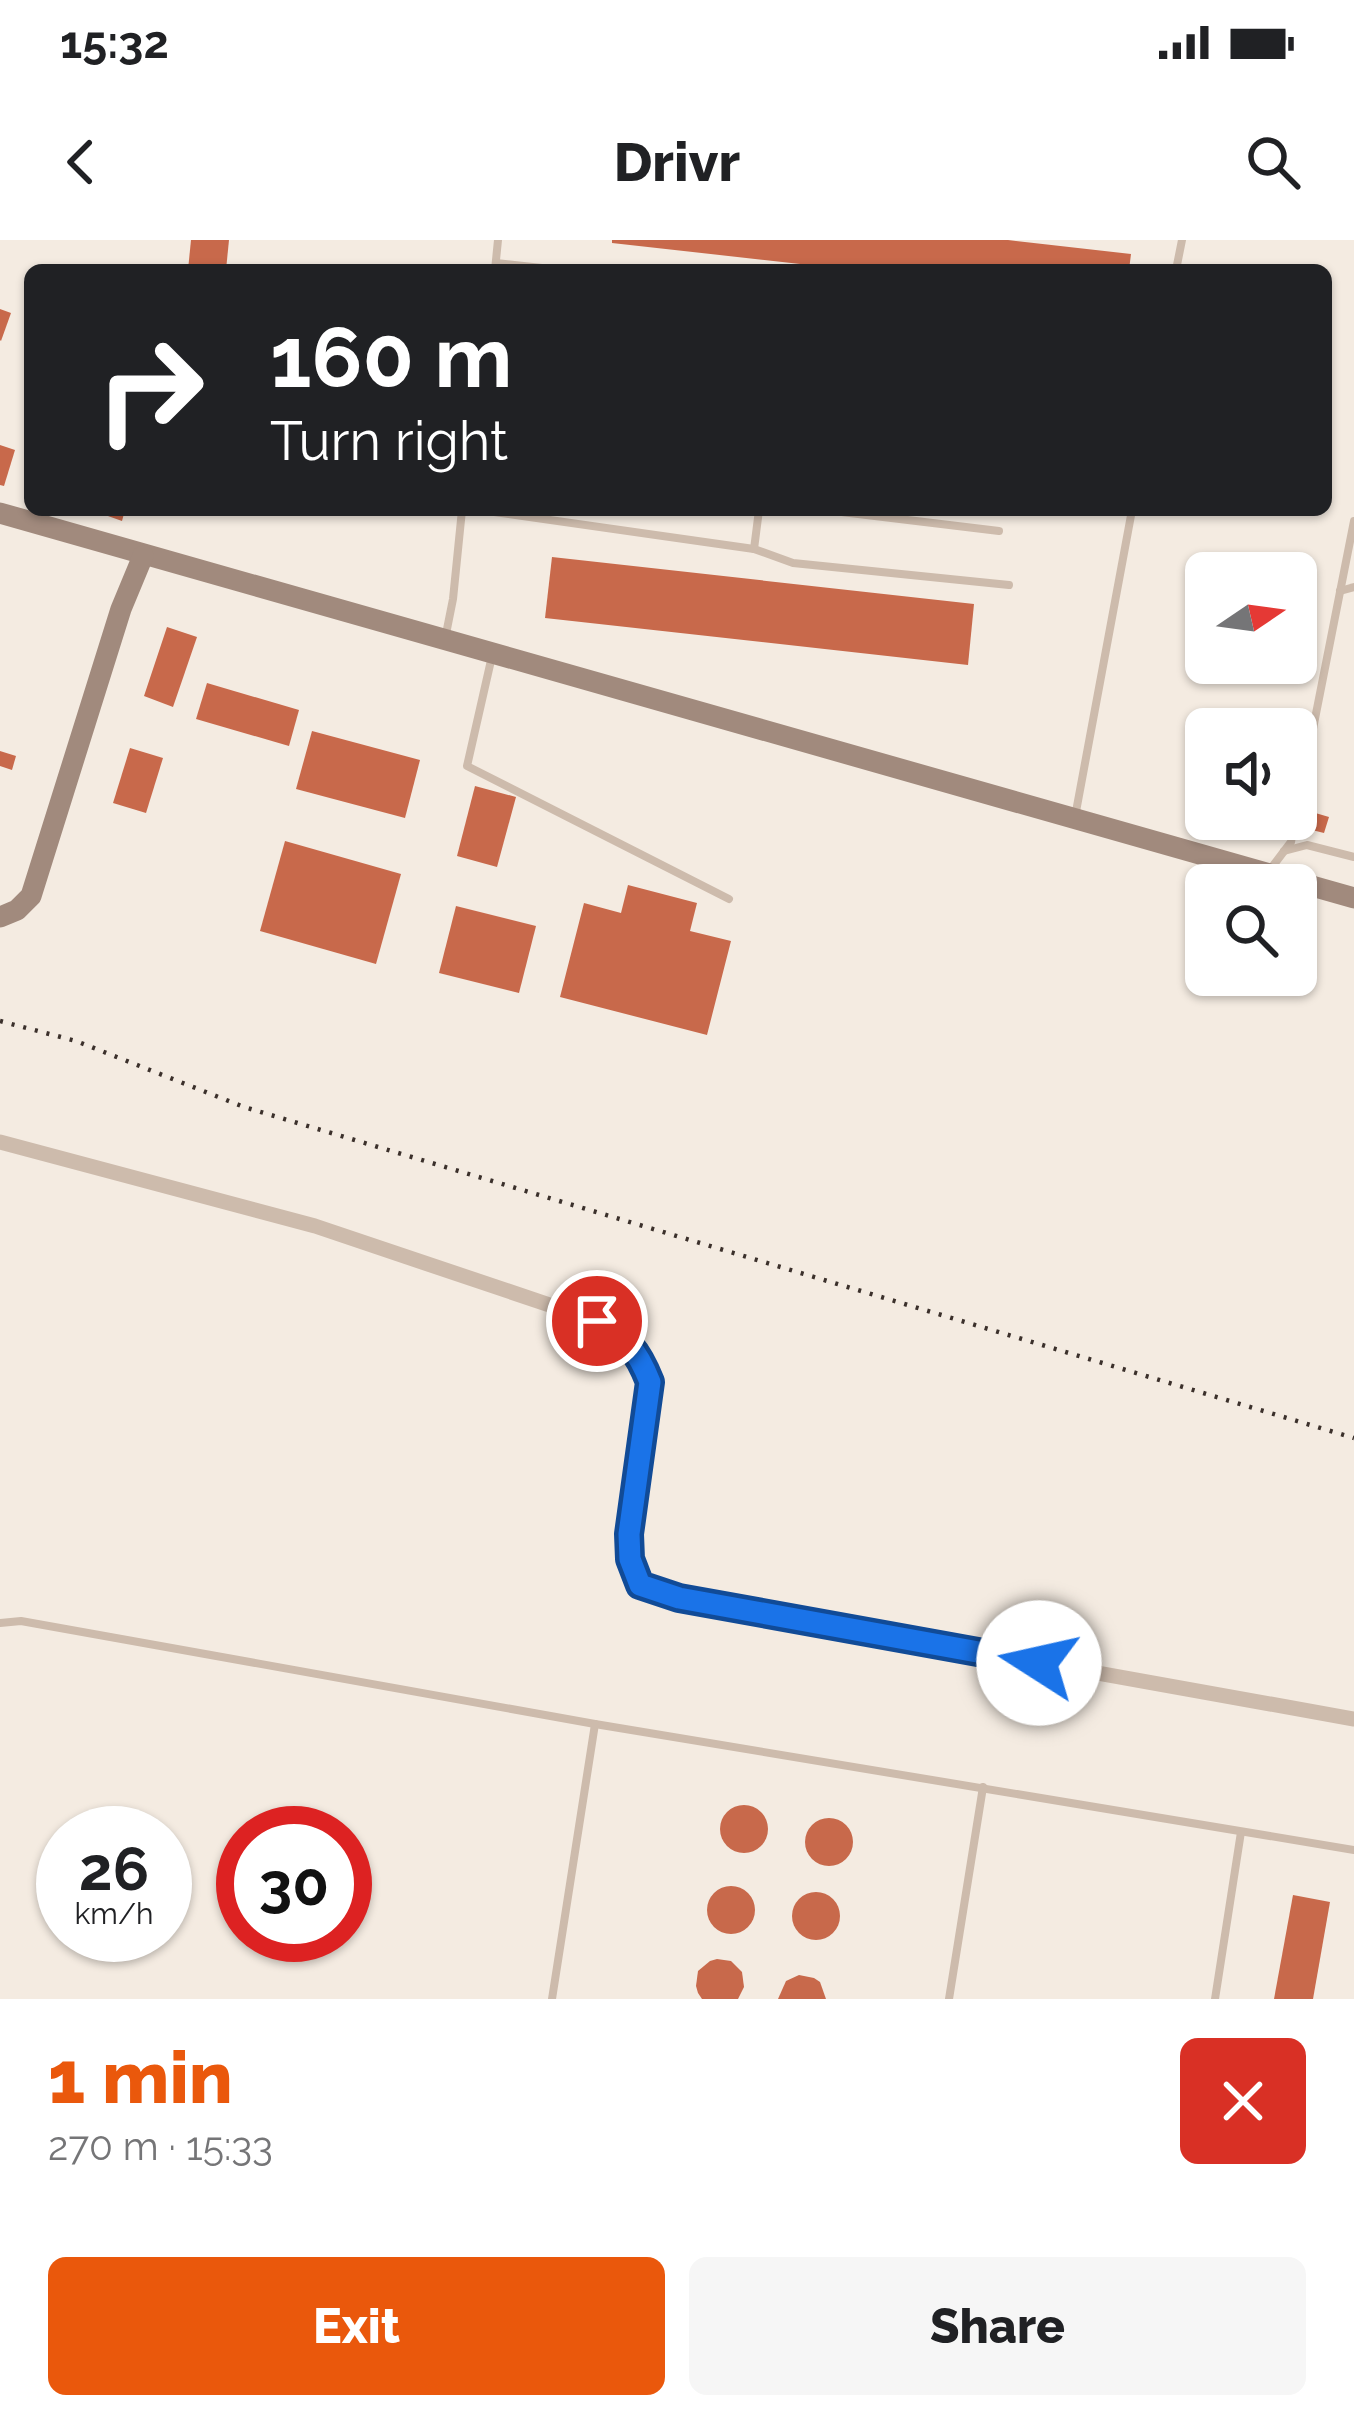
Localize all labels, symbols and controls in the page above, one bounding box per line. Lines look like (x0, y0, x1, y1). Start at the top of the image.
text: 15:32 (60, 16, 169, 69)
icon: back (48, 129, 114, 195)
icon: search (1240, 129, 1306, 195)
text: Drivr (614, 130, 740, 194)
text: 160 m (270, 308, 512, 407)
icon: right (72, 312, 228, 468)
text: Turn right (270, 409, 508, 473)
north arrow (1185, 552, 1317, 684)
map controls (1185, 552, 1317, 996)
button: sound (1185, 708, 1317, 840)
button: search (1185, 864, 1317, 996)
pin (546, 1270, 648, 1372)
icon: arrive (564, 1288, 630, 1354)
position arrow (976, 1600, 1102, 1726)
speed limit sign: 30 (216, 1806, 372, 1962)
text: 26 (79, 1834, 149, 1904)
text: km/h (74, 1896, 154, 1931)
text: 1 min (48, 2035, 233, 2120)
button: close (1180, 2038, 1306, 2164)
text: 270 m · 15:33 (48, 2123, 273, 2169)
button: Exit (48, 2257, 665, 2395)
button: Share (689, 2257, 1306, 2395)

